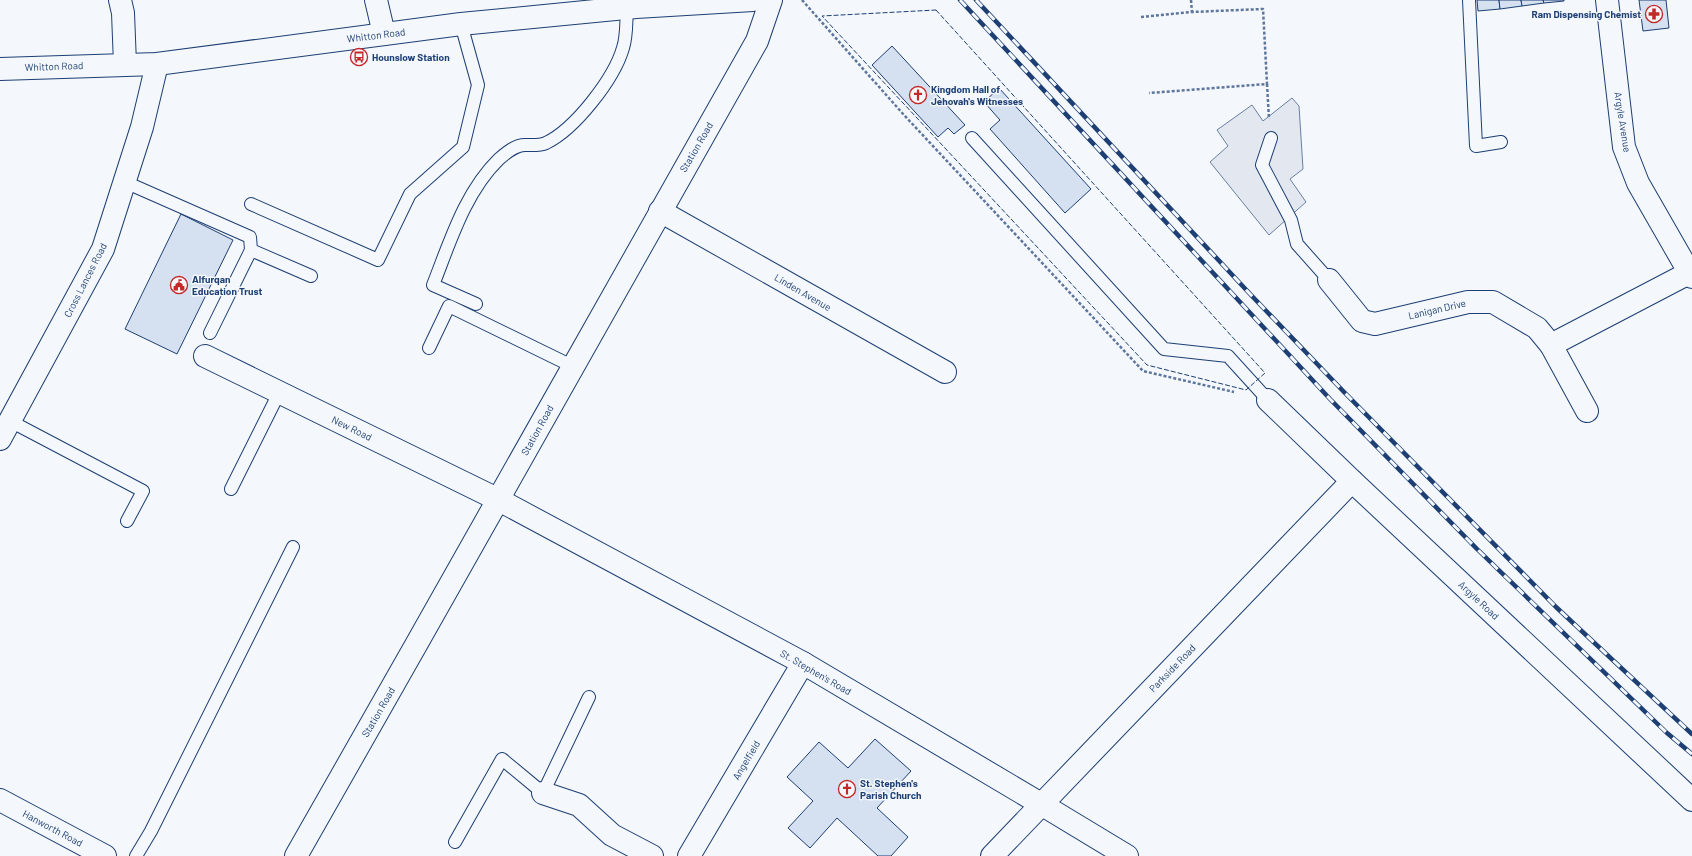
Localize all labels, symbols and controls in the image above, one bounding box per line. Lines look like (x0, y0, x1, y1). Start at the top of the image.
pharmacy icon: Ram Dispensing Chemist (1644, 4, 1664, 24)
place label: Ram Dispensing Chemist (1532, 8, 1641, 20)
street label: Whitton Road (346, 25, 406, 45)
bus stop icon: Hounslow Station (349, 47, 369, 67)
place label: Hounslow Station (372, 51, 450, 63)
street label: Whitton Road (24, 59, 84, 73)
place label: Kingdom Hall of Jehovah's Witnesses (931, 83, 1023, 107)
church icon: Kingdom Hall of Jehovah's Witnesses (908, 85, 928, 105)
street label: Argyle Avenue (1612, 91, 1634, 153)
street label: Station Road (677, 120, 715, 174)
street label: Cross Lances Road (61, 241, 109, 319)
street label: Linden Avenue (772, 271, 834, 313)
place label: Alfurqan Education Trust (192, 273, 262, 297)
public building icon: Alfurqan Education Trust (169, 275, 189, 295)
street label: Lanigan Drive (1407, 297, 1467, 321)
street label: Station Road (518, 403, 556, 457)
street label: New Road (330, 413, 374, 443)
street label: Argyle Road (1456, 578, 1502, 622)
street label: Parkside Road (1146, 642, 1198, 694)
street label: St. Stephen's Road (778, 647, 854, 697)
street label: Station Road (359, 685, 397, 739)
street label: Angelfield (730, 738, 762, 782)
place label: St. Stephen's Parish Church (860, 777, 922, 801)
church icon: St. Stephen's Parish Church (837, 779, 857, 799)
street label: Hanworth Road (21, 807, 85, 849)

